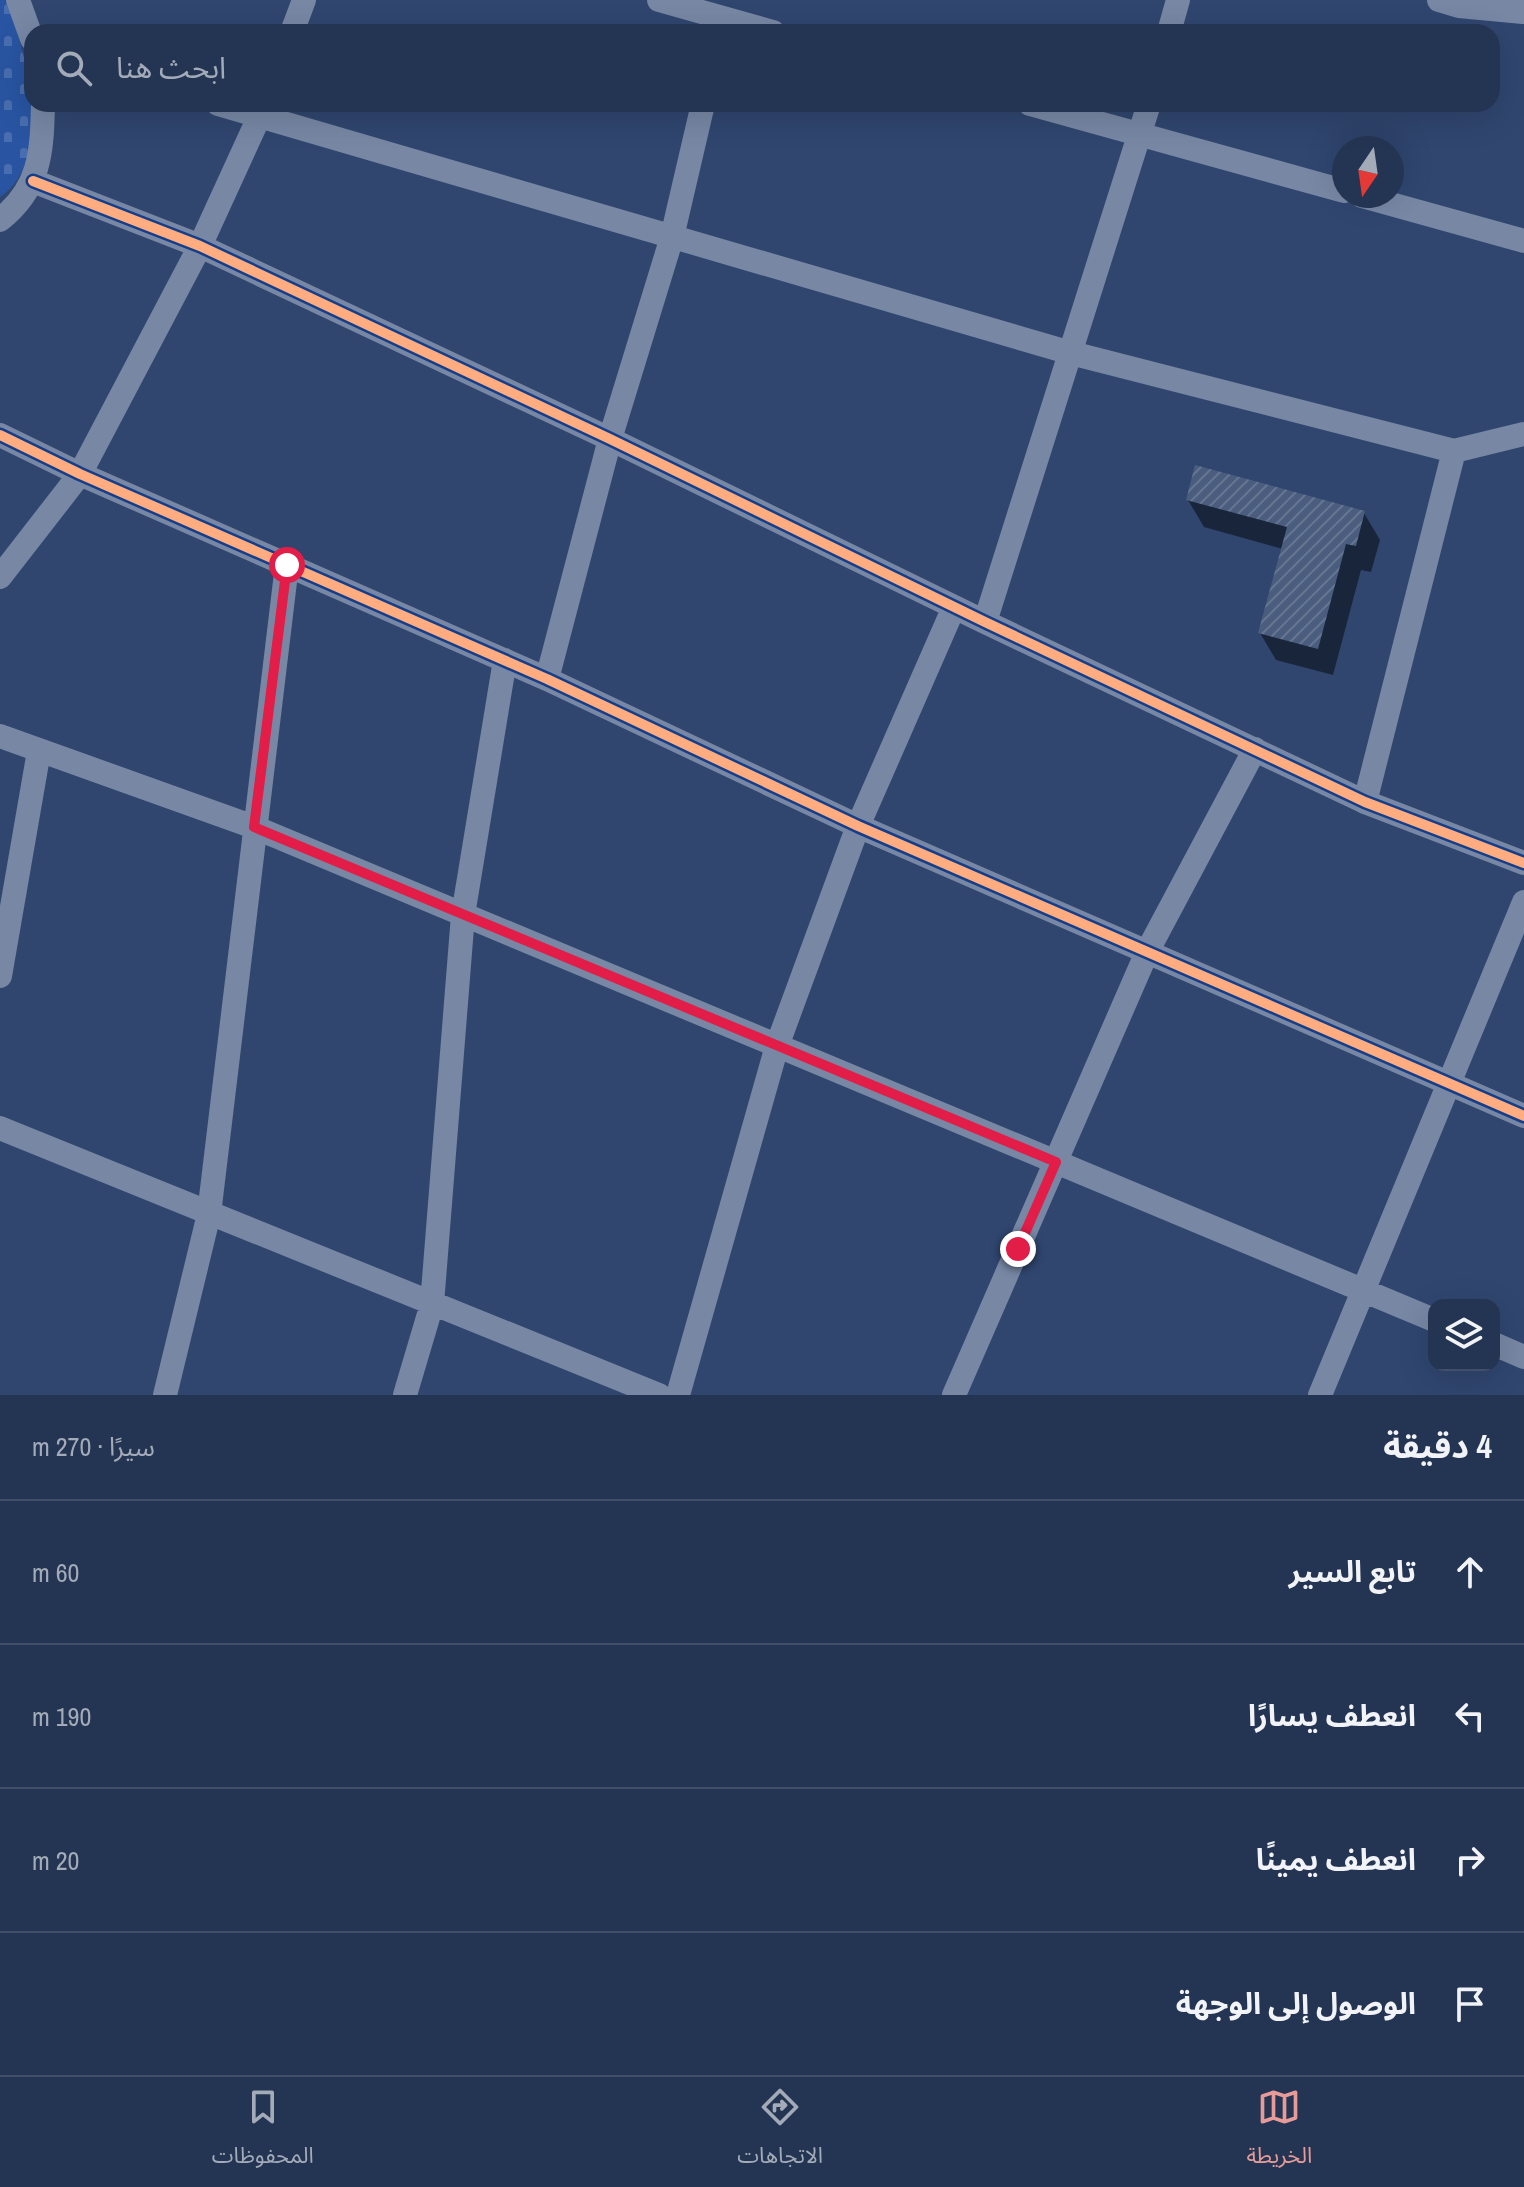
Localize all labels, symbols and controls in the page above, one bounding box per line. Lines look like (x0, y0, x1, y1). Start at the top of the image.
search box (24, 24, 1500, 112)
icon: search (52, 46, 96, 90)
text: ابحث هنا (116, 47, 226, 87)
north arrow (1332, 136, 1404, 208)
route start (269, 547, 305, 583)
route end (1000, 1231, 1036, 1267)
map controls (1428, 1299, 1500, 1371)
button: layers (1428, 1299, 1500, 1371)
text: 4 دقيقة (1383, 1423, 1492, 1469)
text: سيرًا · 270 m (32, 1429, 155, 1464)
icon: ahead (1448, 1550, 1492, 1594)
text: تابع السير (1289, 1551, 1416, 1591)
text: 60 m (32, 1555, 79, 1590)
icon: left (1448, 1694, 1492, 1738)
text: انعطف يسارًا (1248, 1695, 1416, 1735)
text: 190 m (32, 1699, 91, 1734)
icon: right (1448, 1838, 1492, 1882)
text: انعطف يمينًا (1256, 1839, 1416, 1879)
text: 20 m (32, 1843, 79, 1878)
icon: arrive (1448, 1982, 1492, 2026)
text: الوصول إلى الوجهة (1176, 1983, 1416, 2023)
tab: المحفوظات (212, 2085, 314, 2179)
tab: الاتجاهات (737, 2085, 823, 2179)
tab: الخريطة (1246, 2085, 1312, 2179)

